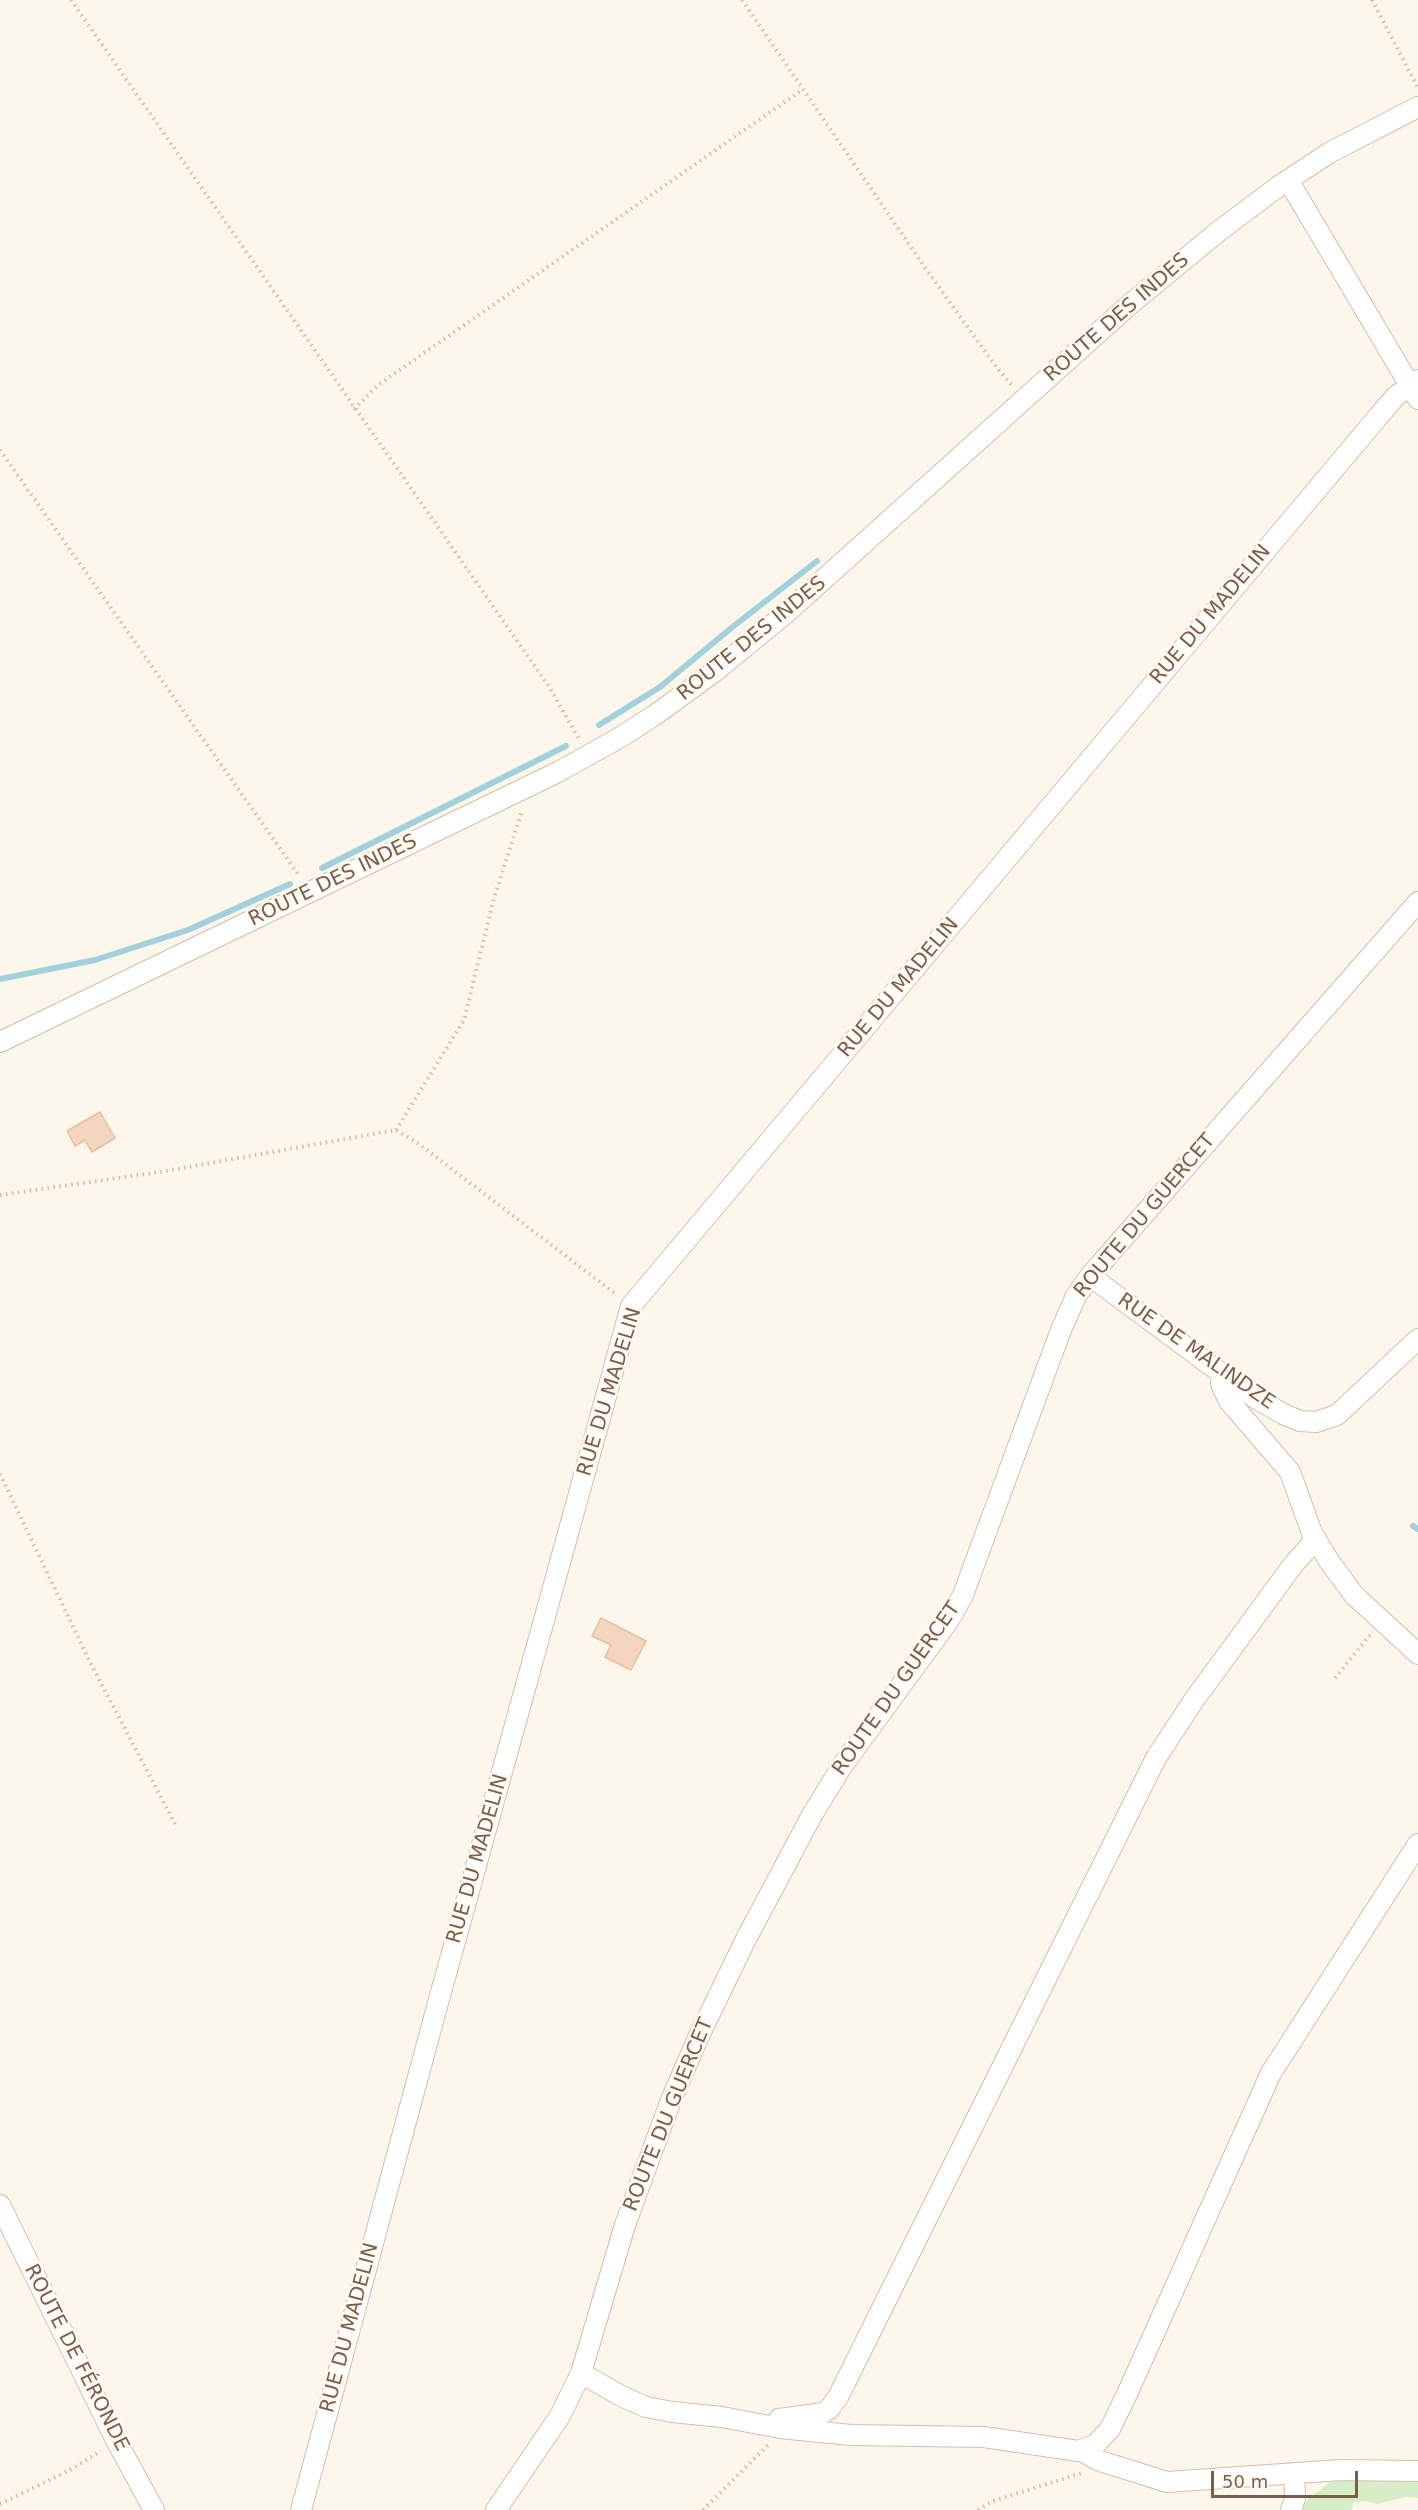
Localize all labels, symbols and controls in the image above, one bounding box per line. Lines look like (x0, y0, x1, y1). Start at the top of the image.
street label: ROUTE DES INDES (1040, 249, 1194, 387)
street label: RUE DU MADELIN (1146, 540, 1276, 690)
street label: ROUTE DES INDES (673, 572, 831, 706)
street label: ROUTE DES INDES (245, 830, 421, 932)
street label: RUE DU MADELIN (834, 913, 964, 1063)
street label: ROUTE DU GUERCET (1069, 1129, 1221, 1303)
street label: RUE DE MALINDZE (1113, 1289, 1279, 1415)
street label: RUE DU MADELIN (573, 1305, 647, 1479)
street label: ROUTE DU GUERCET (828, 1598, 966, 1780)
street label: RUE DU MADELIN (442, 1772, 514, 1946)
street label: ROUTE DU GUERCET (619, 2015, 719, 2215)
street label: RUE DU MADELIN (316, 2240, 384, 2416)
street label: ROUTE DE FÉRONDE (18, 2260, 134, 2456)
scale bar (1214, 2459, 1361, 2497)
text: 50 m (1222, 2471, 1268, 2492)

